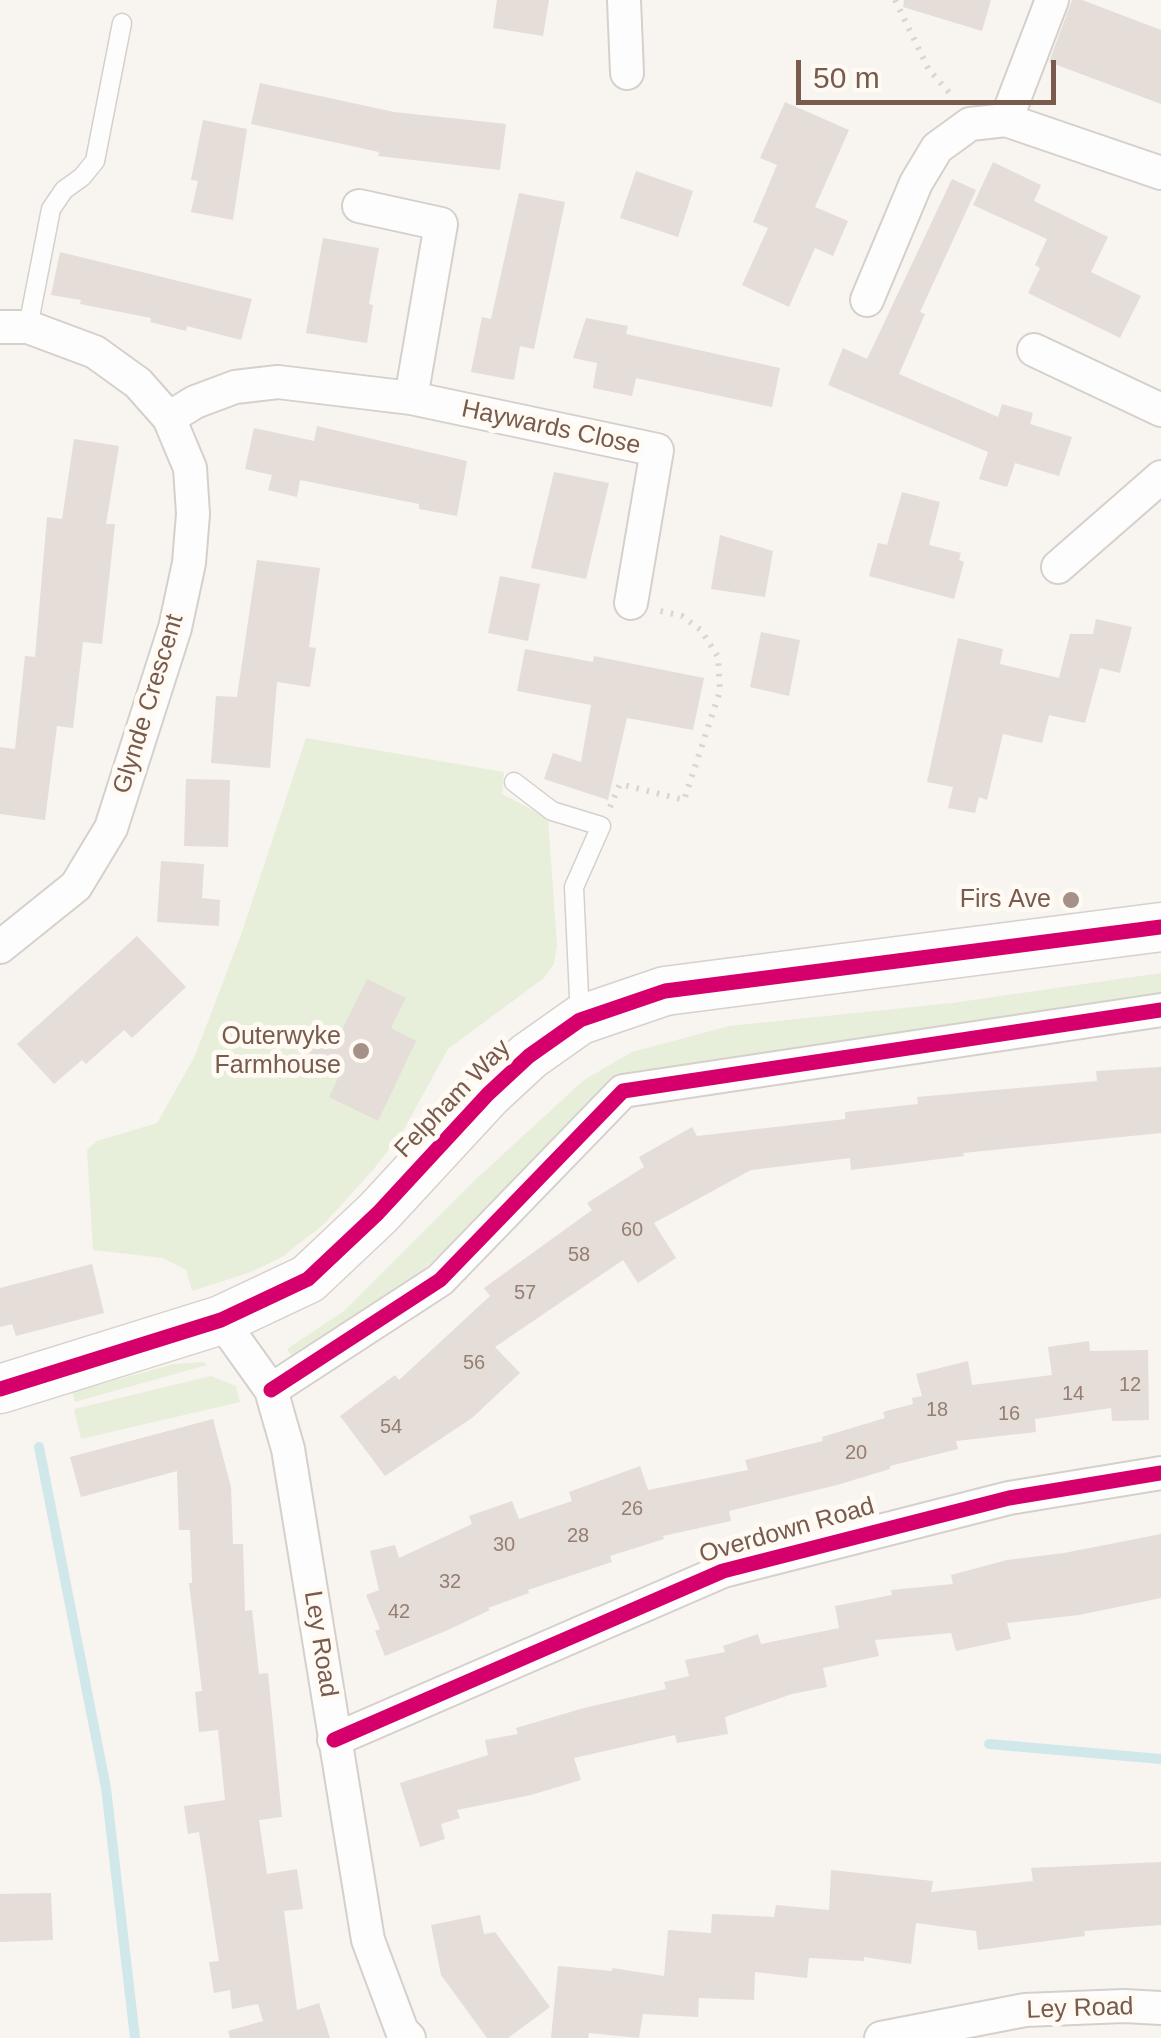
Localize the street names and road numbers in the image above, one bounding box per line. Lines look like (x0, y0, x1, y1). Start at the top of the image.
street label: Haywards Close (459, 394, 643, 462)
street label: Glynde Crescent (107, 611, 191, 797)
street label: Felpham Way (389, 1033, 517, 1165)
street label: Overdown Road (696, 1492, 878, 1570)
street label: Ley Road (297, 1589, 343, 1699)
street label: Ley Road (1026, 1992, 1134, 2026)

